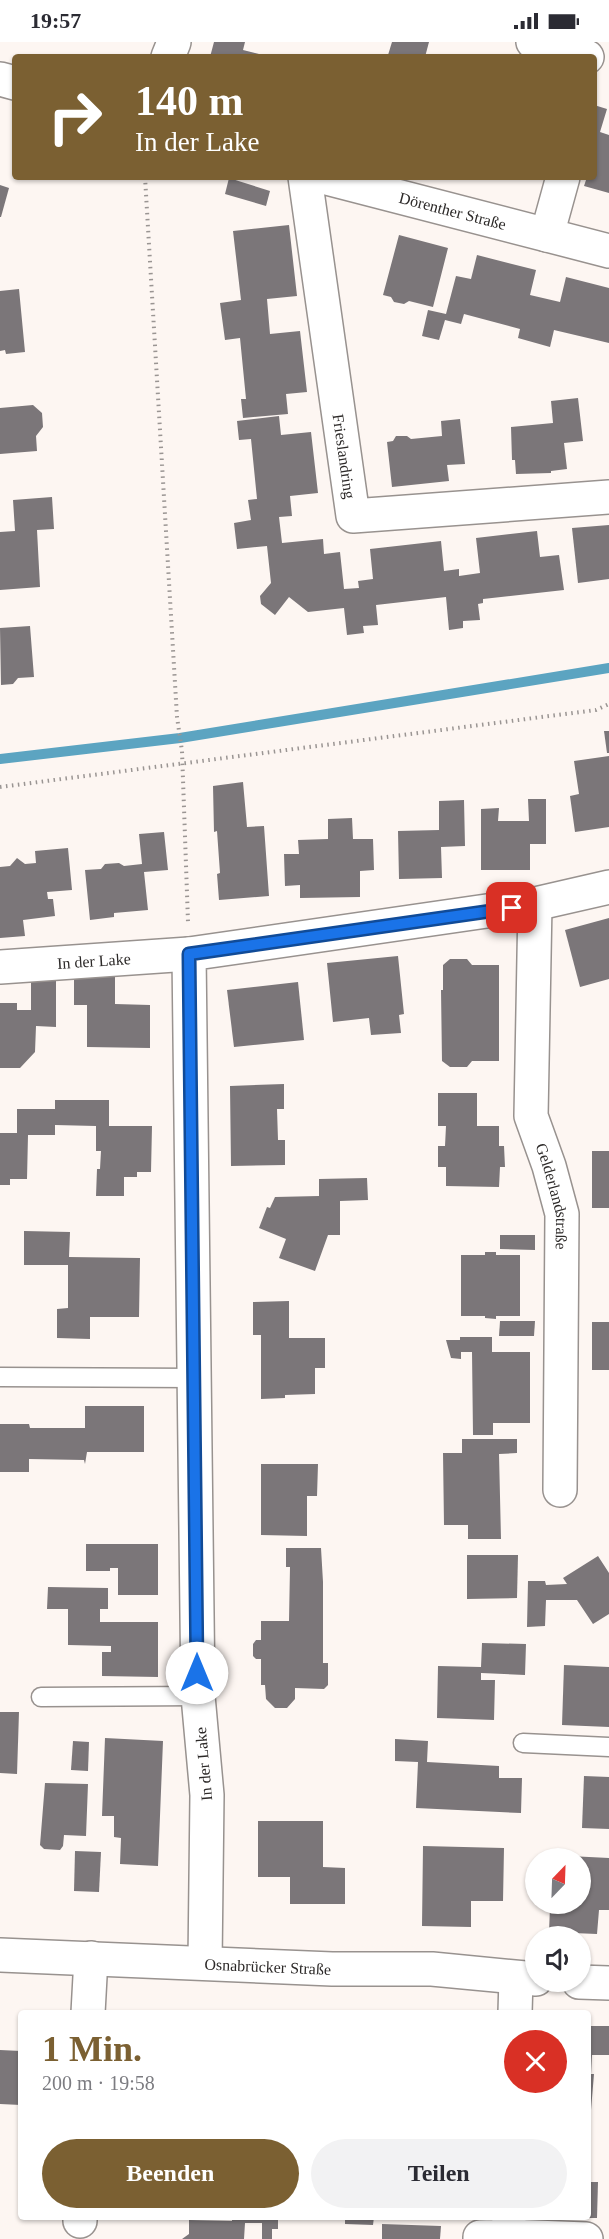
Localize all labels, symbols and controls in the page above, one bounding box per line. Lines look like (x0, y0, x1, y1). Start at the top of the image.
text: 19:57 (30, 8, 81, 33)
icon: right (36, 78, 114, 156)
text: 140 m (135, 78, 244, 124)
text: In der Lake (135, 127, 259, 157)
street label: Dörenther Straße (397, 189, 508, 233)
street label: Frieslandring (330, 413, 358, 500)
pin (486, 882, 537, 933)
icon: arrive (495, 891, 528, 924)
street label: In der Lake (56, 950, 131, 972)
street label: Gelderlandstraße (532, 1141, 570, 1250)
position arrow (165, 1641, 229, 1705)
street label: In der Lake (192, 1726, 215, 1801)
north arrow (525, 1848, 591, 1914)
map controls (525, 1848, 591, 1992)
button: sound (525, 1926, 591, 1992)
street label: Osnabrücker Straße (204, 1956, 331, 1978)
text: 1 Min. (42, 2029, 142, 2069)
button: close (504, 2030, 567, 2093)
text: 200 m · 19:58 (42, 2072, 155, 2094)
button: Beenden (42, 2139, 299, 2208)
button: Teilen (311, 2139, 567, 2208)

